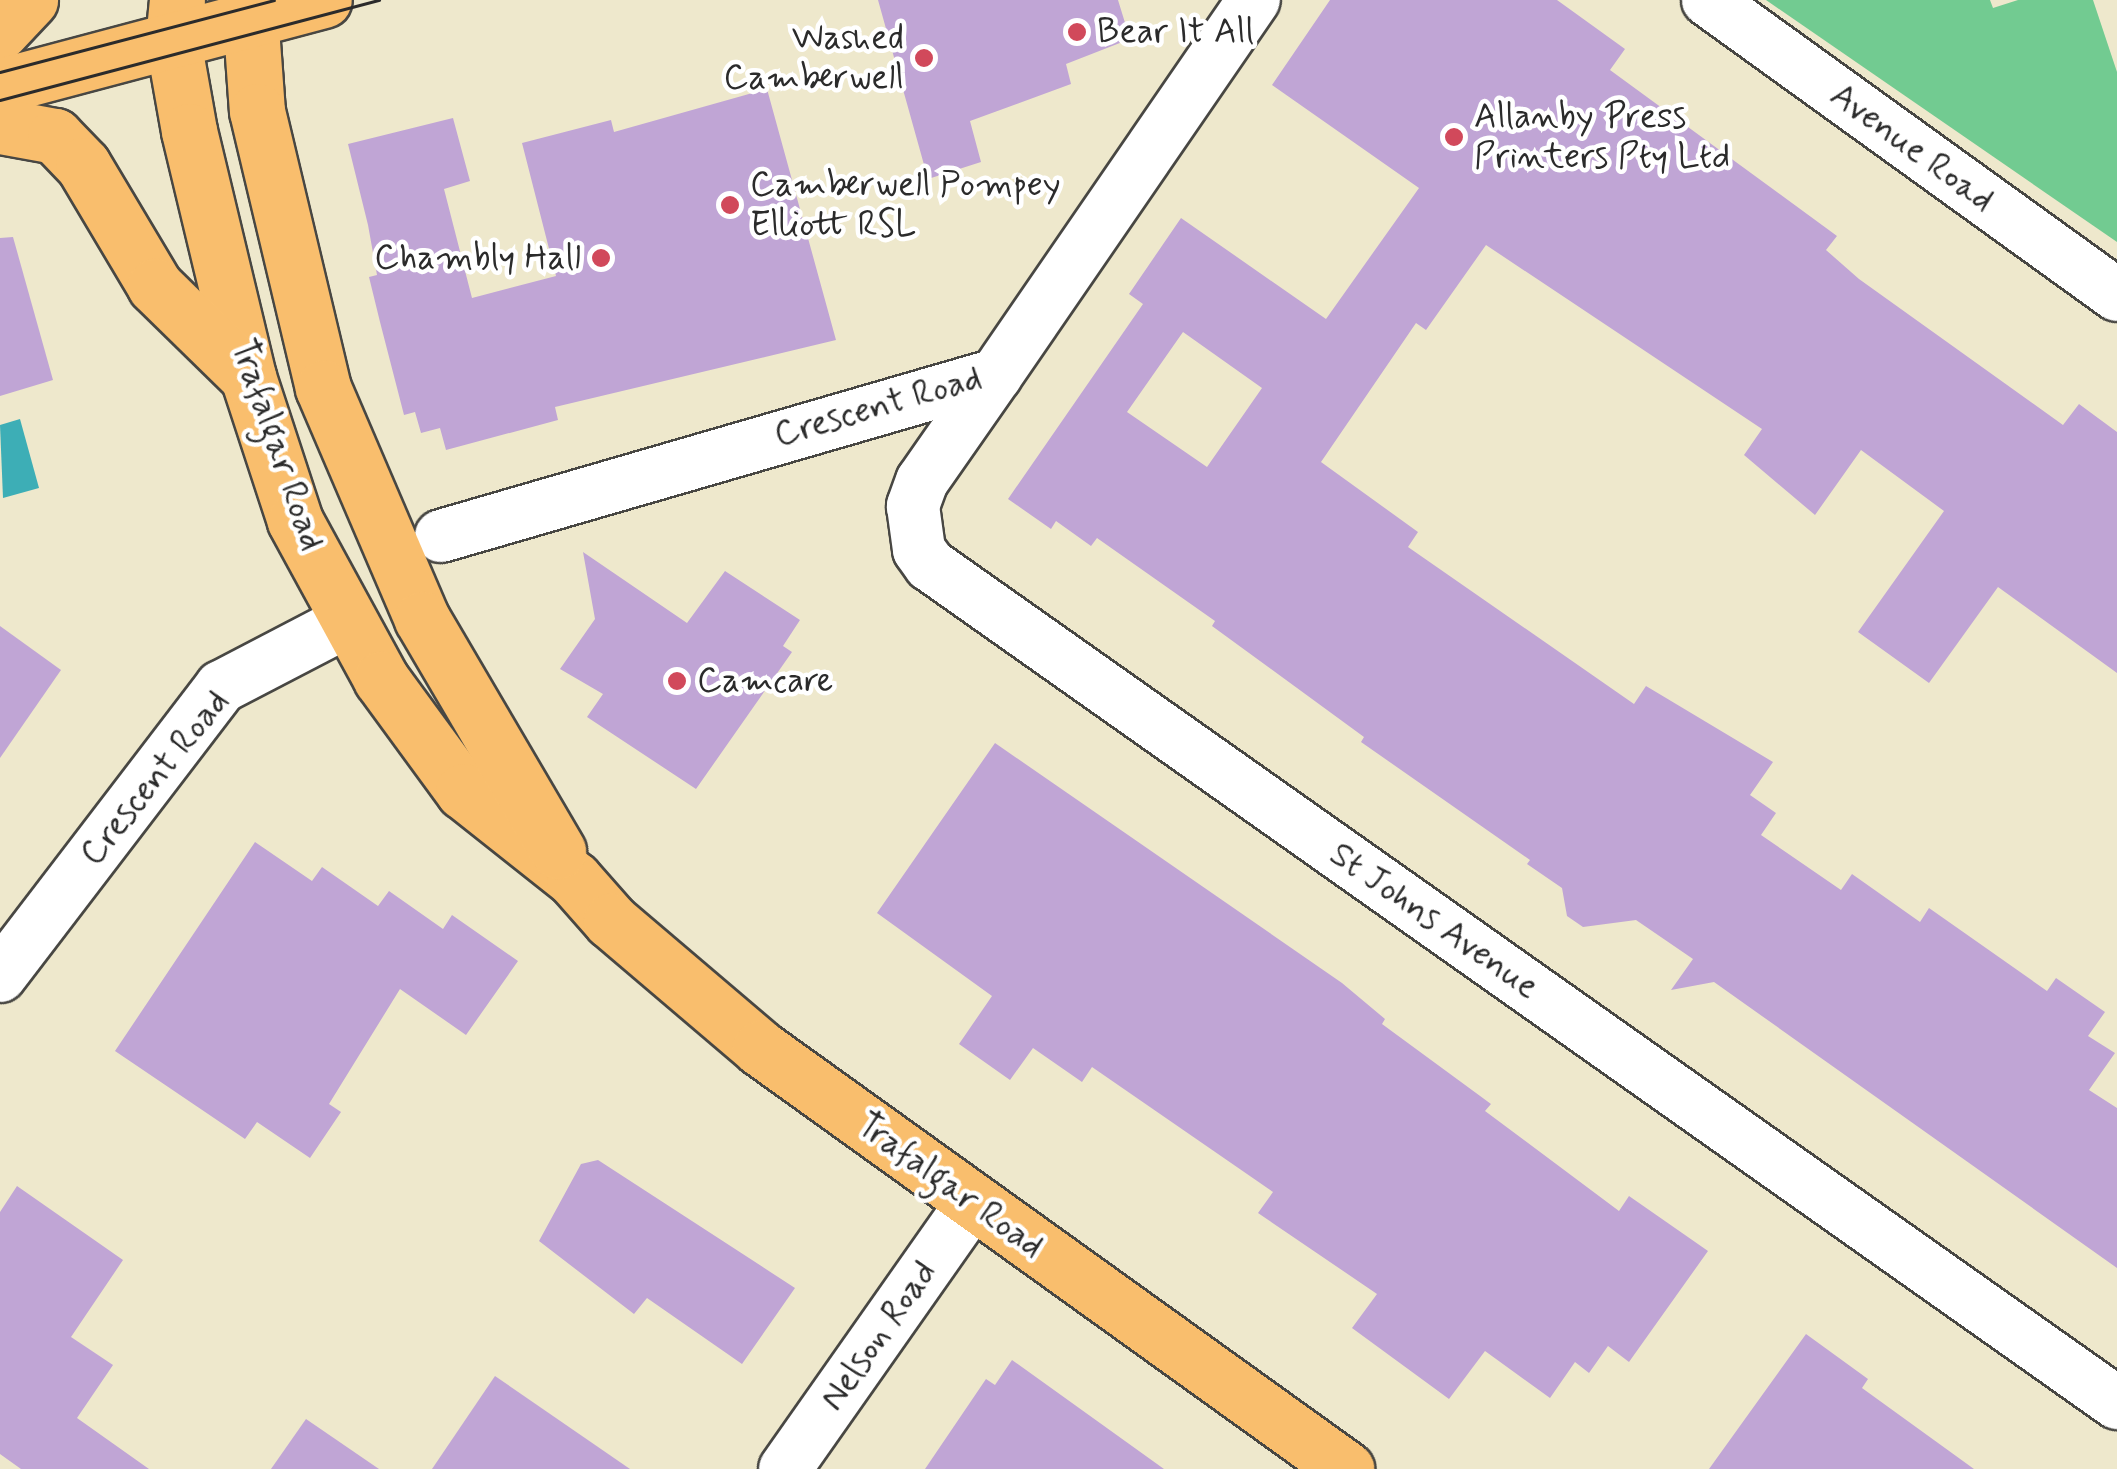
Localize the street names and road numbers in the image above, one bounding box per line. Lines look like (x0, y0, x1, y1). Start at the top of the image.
street label: Avenue Road (1823, 75, 2001, 221)
street label: Trafalgar Road (221, 334, 333, 556)
street label: Crescent Road (770, 357, 986, 457)
street label: Crescent Road (71, 682, 239, 874)
street label: St Johns Avenue (1318, 831, 1550, 1011)
street label: Trafalgar Road (848, 1104, 1052, 1268)
street label: Nelson Road (812, 1253, 946, 1419)

